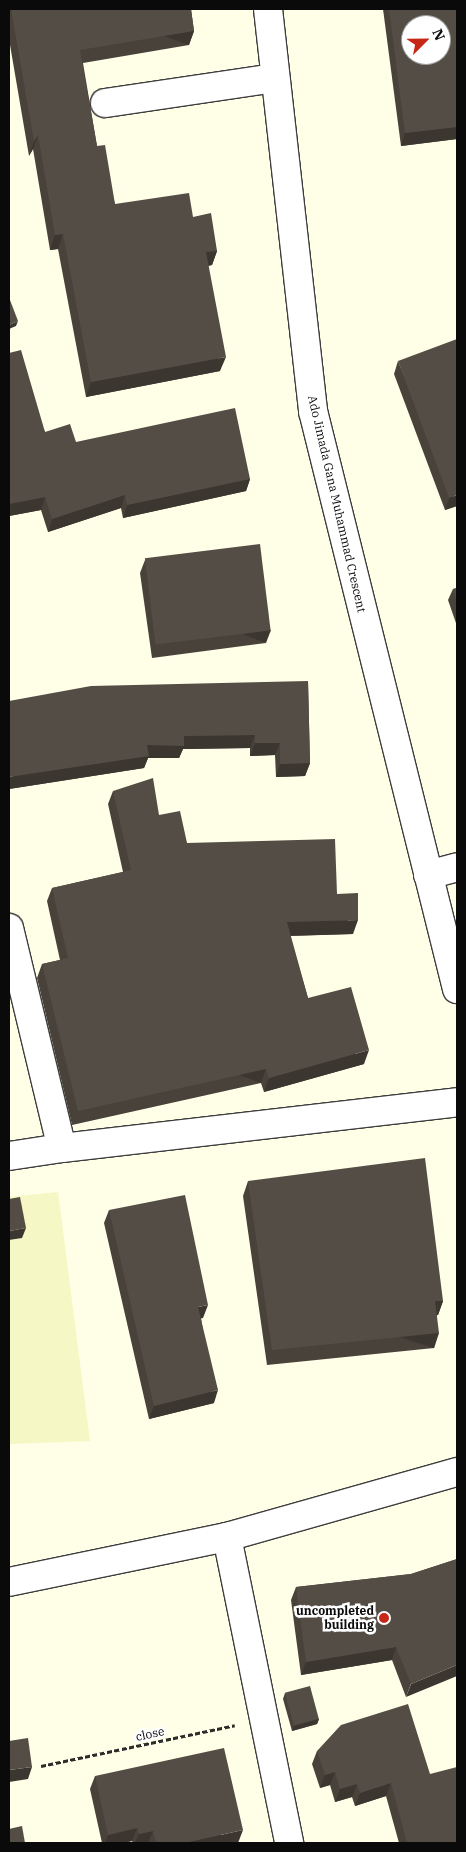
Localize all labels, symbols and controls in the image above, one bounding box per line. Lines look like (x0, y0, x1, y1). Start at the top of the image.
north arrow (401, 15, 451, 65)
text: N (428, 26, 449, 43)
street label: Ado Jimada Gana Muhammad Crescent (305, 394, 369, 614)
place label: uncompleted building (296, 1604, 374, 1632)
marker: uncompleted building (378, 1612, 390, 1624)
street label: close (134, 1724, 166, 1744)

